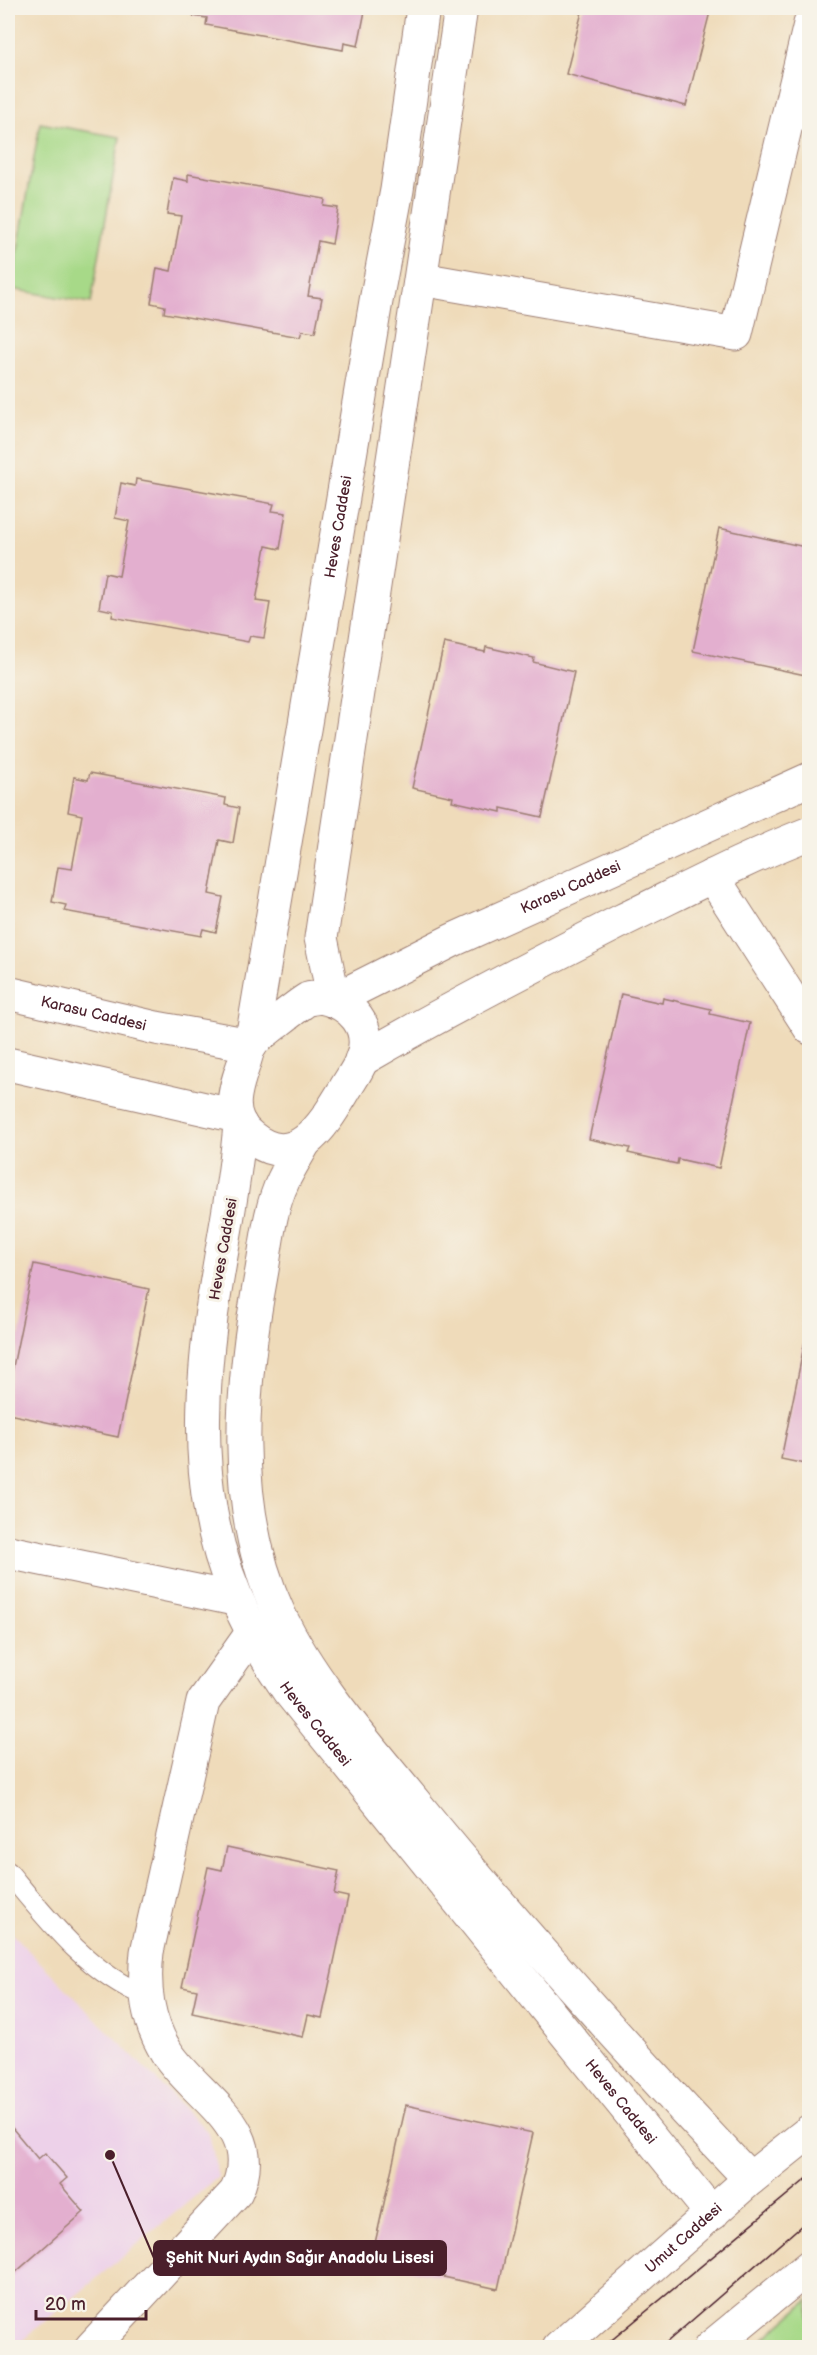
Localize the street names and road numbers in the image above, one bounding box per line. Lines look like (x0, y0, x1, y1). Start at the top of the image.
street label: Heves Caddesi (321, 474, 356, 580)
street label: Karasu Caddesi (518, 857, 624, 918)
street label: Karasu Caddesi (39, 992, 148, 1035)
street label: Heves Caddesi (205, 1197, 242, 1302)
street label: Heves Caddesi (275, 1678, 355, 1770)
street label: Heves Caddesi (581, 2056, 661, 2148)
street label: Umut Caddesi (641, 2199, 726, 2277)

